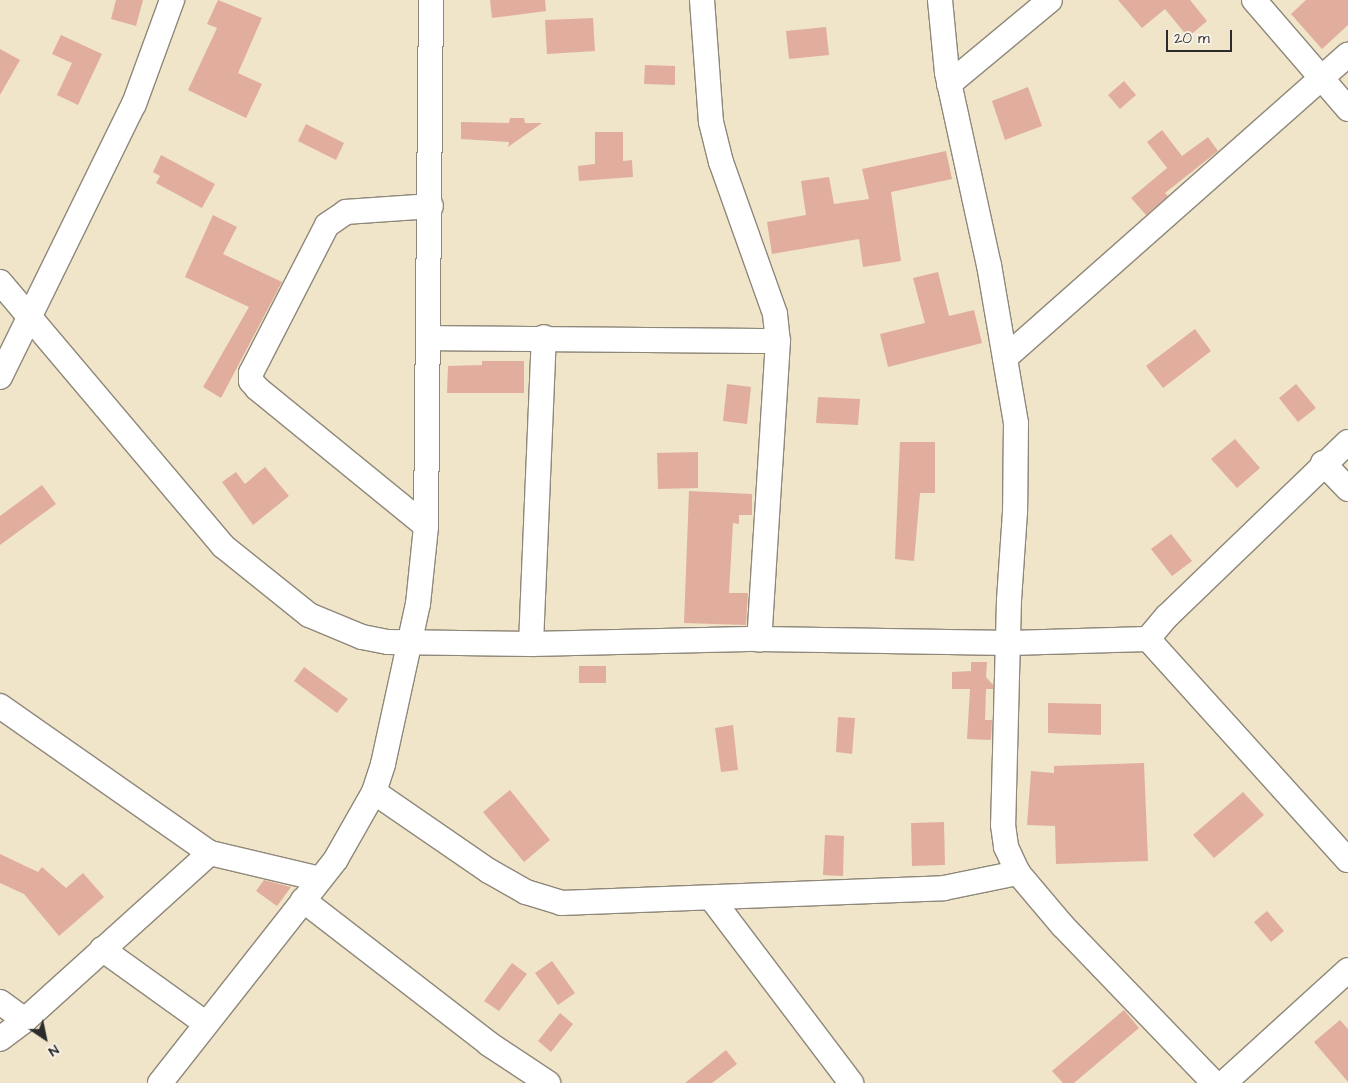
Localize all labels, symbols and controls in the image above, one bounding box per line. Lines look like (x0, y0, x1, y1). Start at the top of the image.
scale bar (1168, 20, 1234, 52)
text: 20 m (1174, 28, 1210, 49)
north arrow (20, 1013, 70, 1063)
text: N (44, 1040, 63, 1061)

